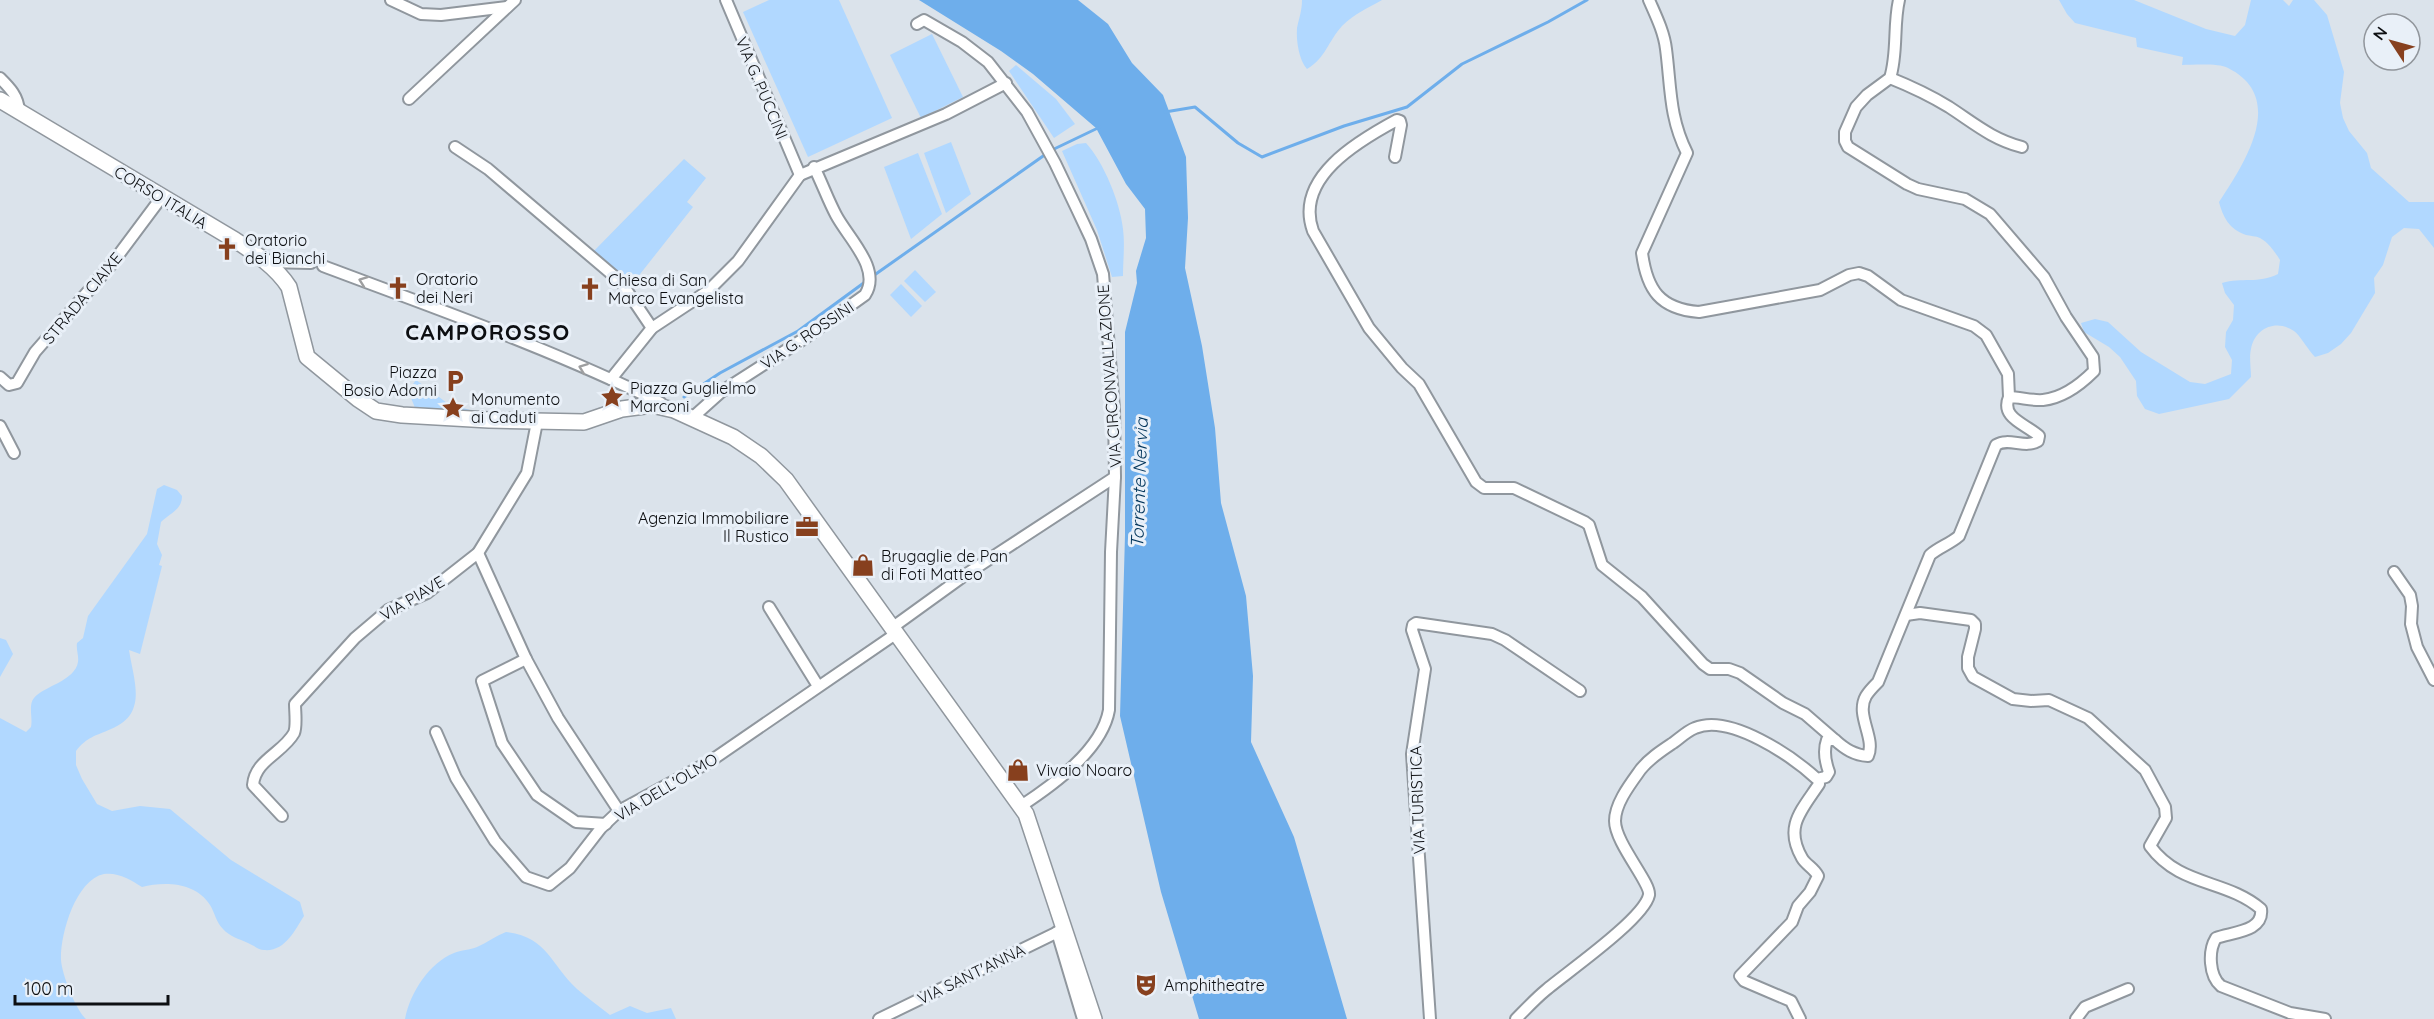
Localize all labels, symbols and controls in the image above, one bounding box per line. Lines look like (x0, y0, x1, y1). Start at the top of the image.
north arrow (2362, 12, 2422, 72)
text: N (2368, 23, 2391, 44)
street label: VIA G. PUCCINI (731, 34, 793, 142)
street label: CORSO ITALIA (111, 161, 211, 233)
place label: Oratorio dei Bianchi (245, 230, 325, 268)
church icon: Oratorio dei Bianchi (214, 236, 240, 262)
street label: STRADA CIAIXE (38, 248, 126, 348)
place label: Oratorio dei Neri (416, 269, 478, 307)
place label: Chiesa di San Marco Evangelista (608, 270, 744, 308)
church icon: Oratorio dei Neri (385, 275, 411, 301)
one-way arrow (358, 276, 369, 288)
church icon: Chiesa di San Marco Evangelista (577, 276, 603, 302)
street label: VIA CIRCONVALLAZIONE (1093, 284, 1125, 468)
street label: VIA G. ROSSINI (757, 296, 857, 374)
district label: CAMPOROSSO (405, 318, 571, 346)
place label: Piazza Bosio Adorni (343, 362, 437, 400)
one-way arrow (579, 362, 589, 375)
parking icon: Piazza Bosio Adorni (442, 368, 468, 394)
place label: Piazza Guglielmo Marconi (630, 378, 756, 416)
place icon: Piazza Guglielmo Marconi (599, 384, 625, 410)
place label: Monumento ai Caduti (471, 389, 560, 427)
place icon: Monumento ai Caduti (440, 395, 466, 421)
water label: Torrente Nervia (1125, 416, 1153, 548)
place label: Agenzia Immobiliare Il Rustico (638, 508, 789, 546)
office icon: Agenzia Immobiliare Il Rustico (794, 514, 820, 540)
place label: Brugaglie de Pan di Foti Matteo (881, 546, 1008, 584)
shop icon: Brugaglie de Pan di Foti Matteo (850, 552, 876, 578)
street label: VIA PIAVE (376, 571, 448, 625)
street label: VIA TURISTICA (1405, 745, 1429, 855)
street label: VIA DELL'OLMO (611, 748, 721, 826)
shop icon: Vivaio Noaro (1005, 757, 1031, 783)
place label: Vivaio Noaro (1036, 760, 1132, 780)
street label: VIA SANT'ANNA (914, 939, 1028, 1009)
scale bar (15, 968, 168, 1006)
theatre icon: Amphitheatre (1133, 972, 1159, 998)
place label: Amphitheatre (1164, 975, 1265, 995)
text: 100 m (24, 977, 73, 1000)

